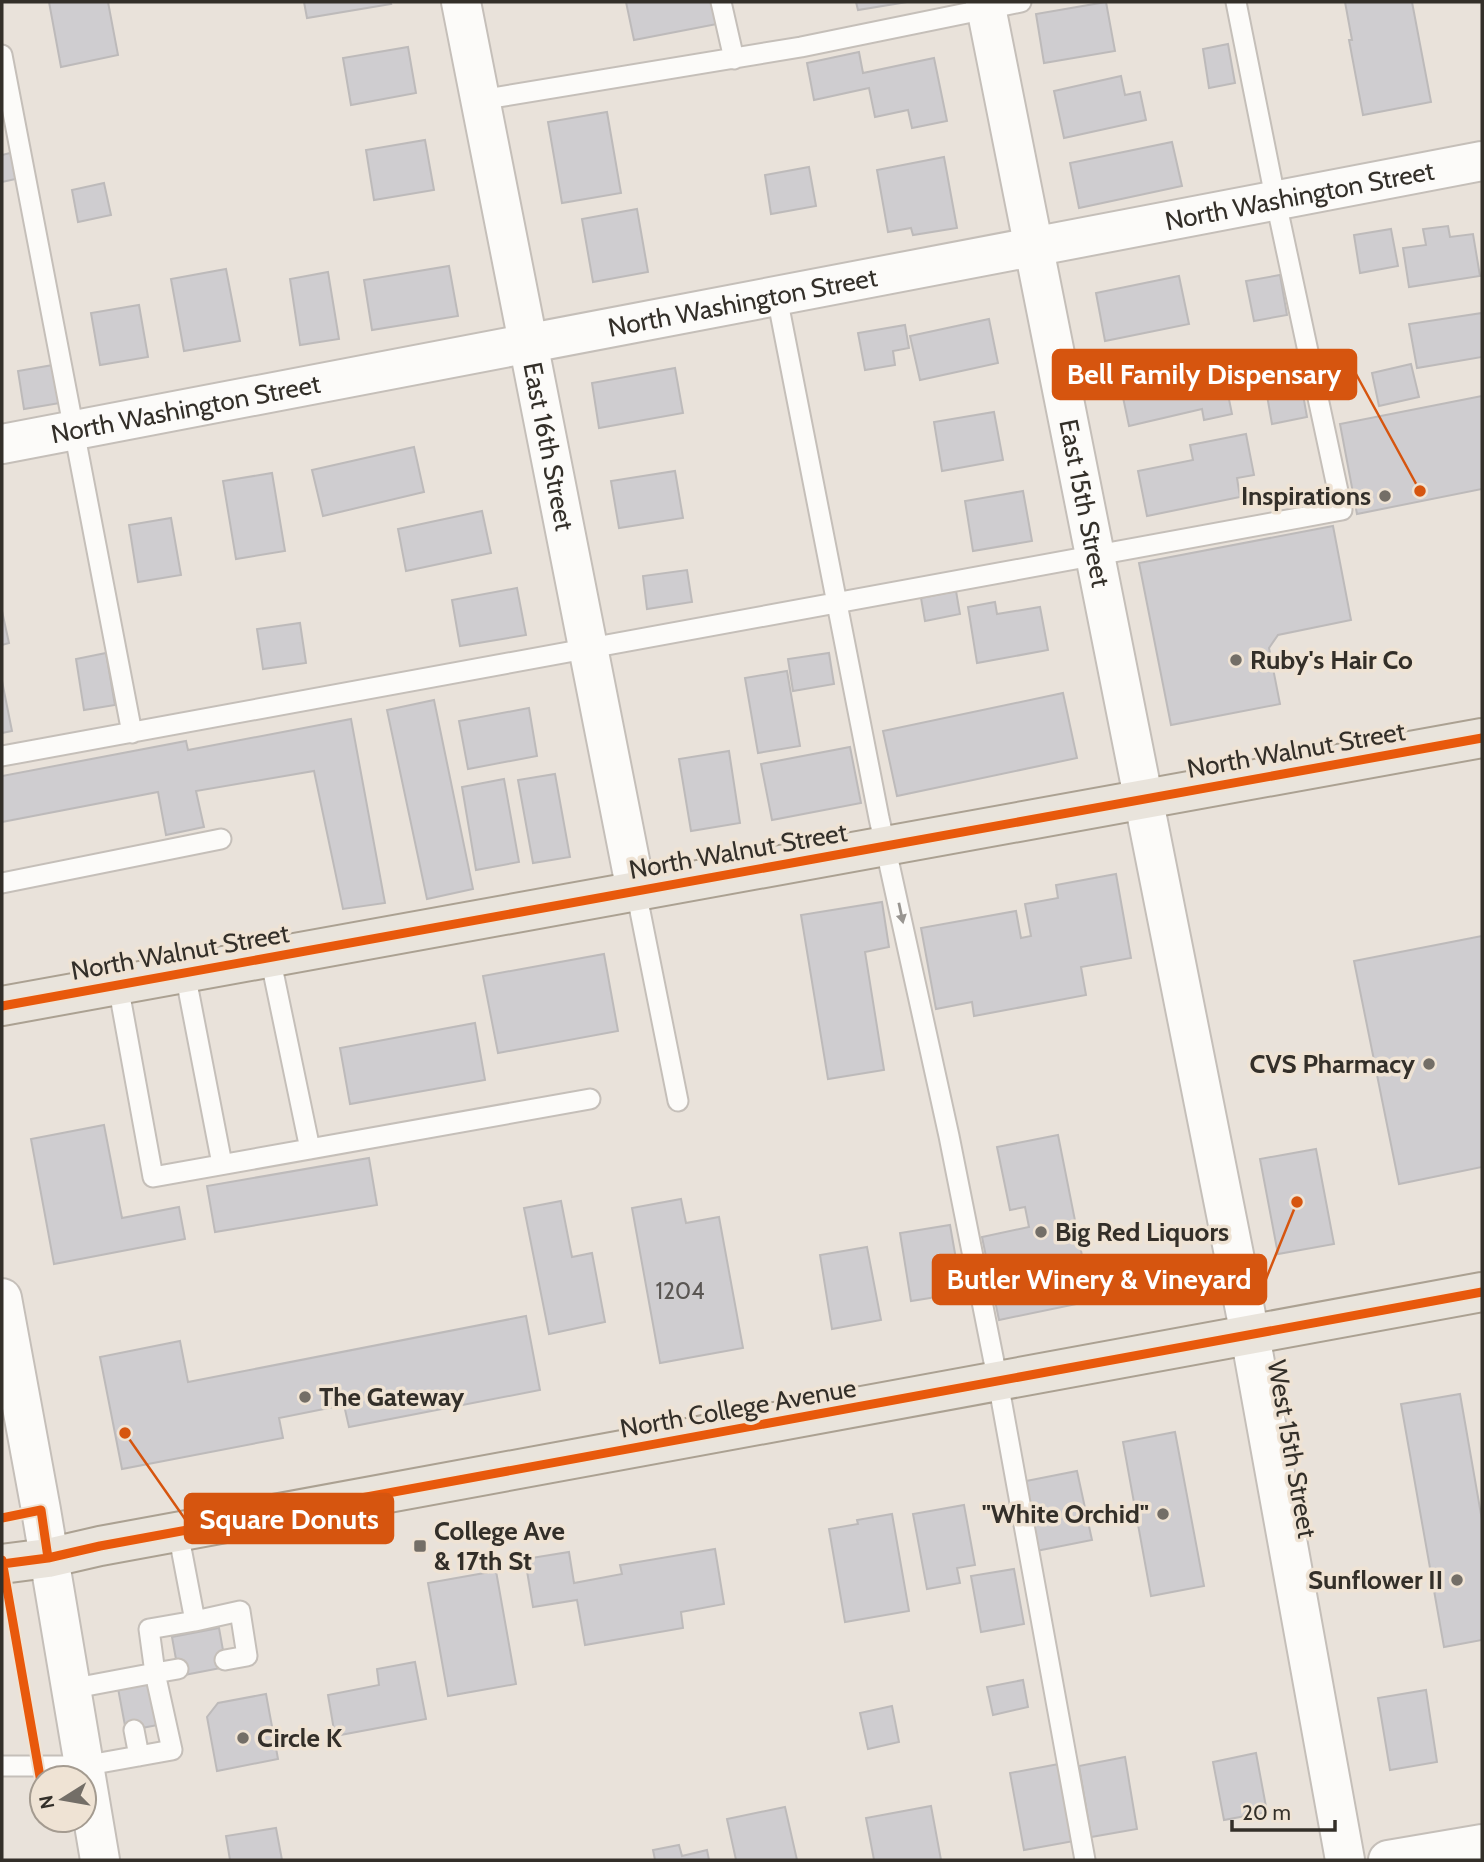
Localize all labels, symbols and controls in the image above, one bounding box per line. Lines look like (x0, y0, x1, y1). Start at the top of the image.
street label: North Washington Street (1162, 154, 1437, 237)
street label: North Washington Street (605, 261, 880, 344)
callout: Bell Family Dispensary (1053, 350, 1356, 399)
text: Bell Family Dispensary (1067, 357, 1341, 391)
street label: East 16th Street (516, 359, 581, 534)
street label: North Washington Street (48, 367, 323, 450)
street label: East 15th Street (1052, 417, 1117, 590)
place label: Inspirations (1241, 480, 1371, 512)
marker: Inspirations (1377, 488, 1393, 504)
place label: Ruby's Hair Co (1250, 644, 1413, 676)
marker: Ruby's Hair Co (1228, 652, 1244, 668)
street label: North Walnut Street (1184, 715, 1408, 785)
street label: North Walnut Street (626, 816, 850, 886)
one-way arrow (895, 902, 906, 924)
street label: North Walnut Street (68, 917, 292, 987)
place label: CVS Pharmacy (1250, 1048, 1415, 1080)
marker: CVS Pharmacy (1421, 1056, 1437, 1072)
place label: Big Red Liquors (1055, 1216, 1229, 1248)
marker: Big Red Liquors (1033, 1224, 1049, 1240)
callout: Butler Winery & Vineyard (933, 1255, 1266, 1304)
text: Butler Winery & Vineyard (947, 1262, 1251, 1296)
house number: 1204 (656, 1277, 704, 1305)
street label: West 15th Street (1261, 1357, 1323, 1541)
street label: North College Avenue (617, 1371, 859, 1445)
place label: The Gateway (319, 1381, 464, 1413)
marker: The Gateway (297, 1389, 313, 1405)
callout: Square Donuts (185, 1494, 393, 1543)
place label: "White Orchid" (982, 1498, 1149, 1530)
text: Square Donuts (199, 1502, 379, 1536)
marker: "White Orchid" (1155, 1506, 1171, 1522)
place label: College Ave & 17th St (434, 1515, 565, 1577)
marker: College Ave & 17th St (412, 1538, 428, 1554)
place label: Sunflower II (1308, 1564, 1443, 1596)
marker: Sunflower II (1449, 1572, 1465, 1588)
place label: Circle K (257, 1722, 343, 1754)
marker: Circle K (235, 1730, 251, 1746)
north arrow (28, 1764, 98, 1834)
scale bar (1232, 1788, 1335, 1832)
text: N (34, 1793, 59, 1811)
text: 20 m (1242, 1800, 1291, 1825)

